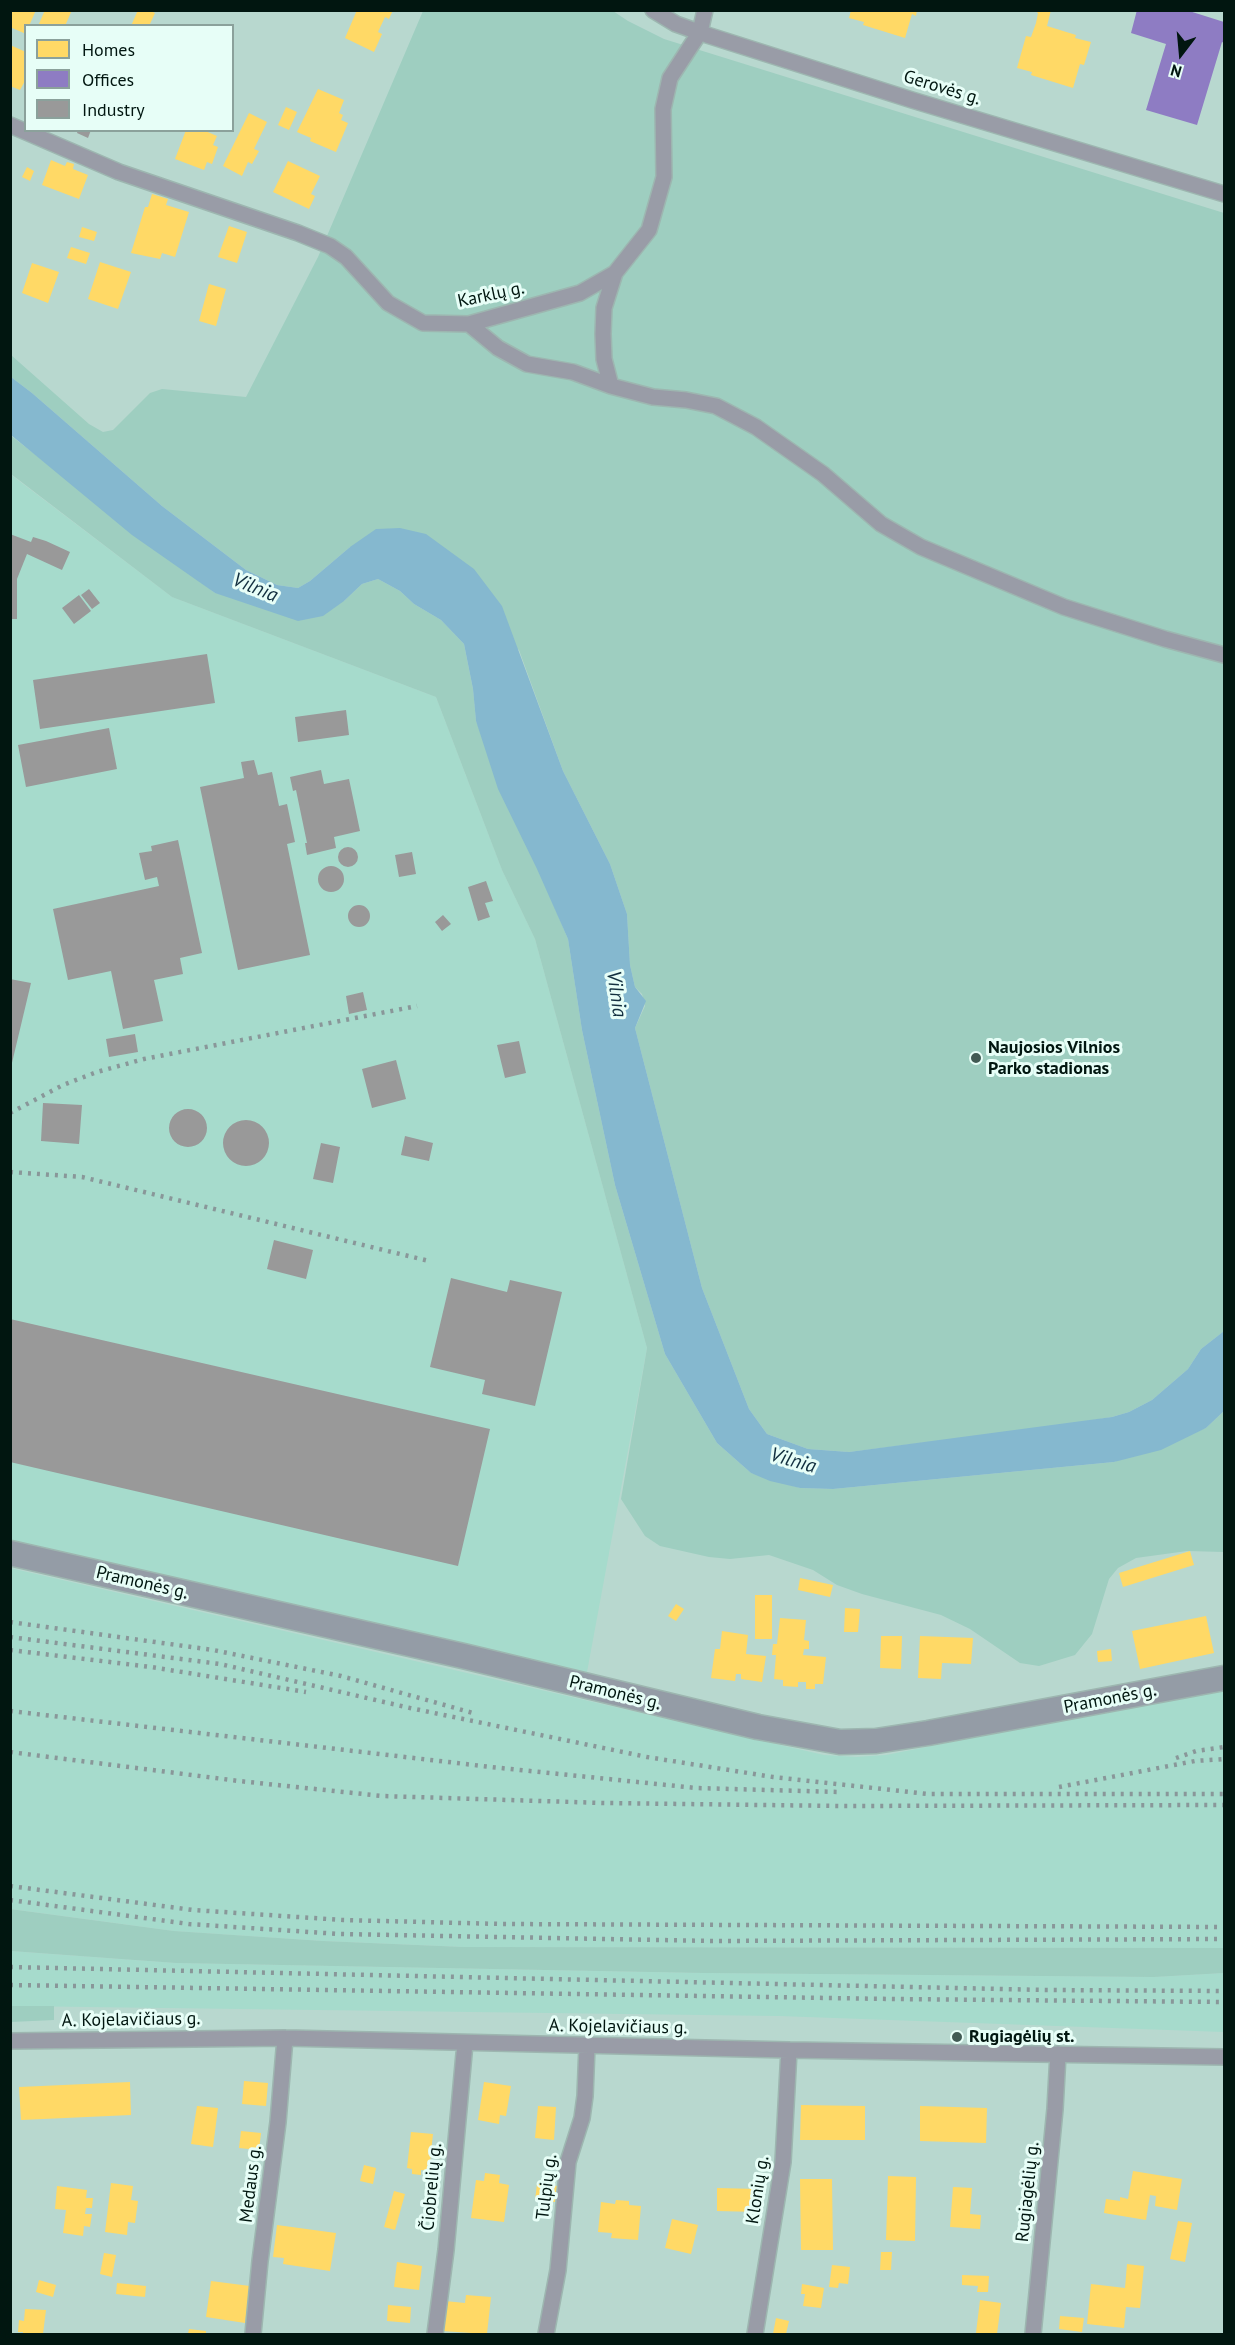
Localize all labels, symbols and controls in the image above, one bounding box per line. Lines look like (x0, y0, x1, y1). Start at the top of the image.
legend (24, 24, 234, 132)
north arrow (1151, 24, 1211, 84)
text: Homes (82, 38, 135, 61)
text: N (1168, 60, 1184, 82)
street label: Gerovės g. (901, 66, 983, 110)
text: Offices (82, 68, 134, 91)
text: Industry (82, 98, 145, 121)
street label: Karklų g. (456, 277, 526, 313)
water label: Vilnia (229, 568, 281, 608)
water label: Vilnia (601, 969, 631, 1019)
place label: Naujosios Vilnios Parko stadionas (988, 1037, 1120, 1080)
marker: Naujosios Vilnios Parko stadionas (969, 1051, 983, 1065)
water label: Vilnia (767, 1443, 819, 1479)
street label: Pramonės g. (94, 1562, 190, 1604)
street label: Pramonės g. (567, 1671, 663, 1715)
street label: Pramonės g. (1062, 1679, 1158, 1719)
street label: A. Kojelavičiaus g. (62, 2008, 200, 2032)
street label: A. Kojelavičiaus g. (549, 2015, 687, 2039)
place label: Rugiagėlių st. (969, 2026, 1074, 2048)
marker: Rugiagėlių st. (950, 2030, 964, 2044)
street label: Rugiagėlių g. (1012, 2141, 1044, 2243)
street label: Čiobrelių g. (417, 2142, 447, 2232)
street label: Medaus g. (236, 2144, 266, 2224)
street label: Tulpių g. (532, 2153, 562, 2221)
street label: Klonių g. (742, 2154, 774, 2226)

